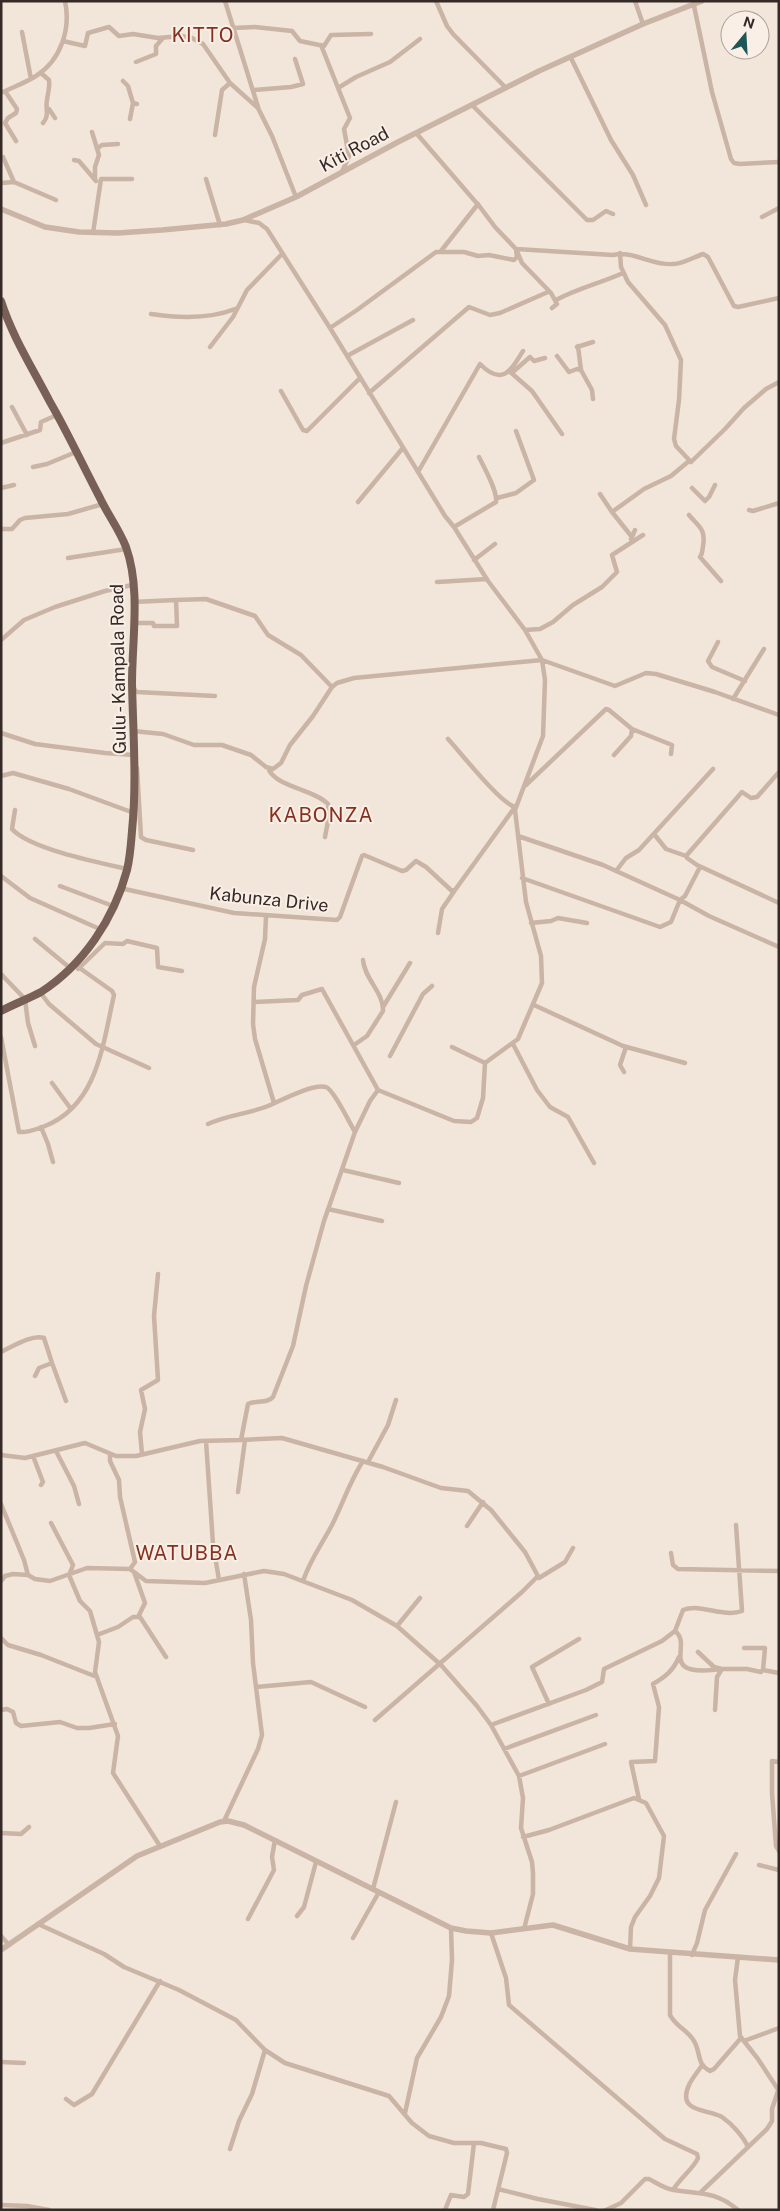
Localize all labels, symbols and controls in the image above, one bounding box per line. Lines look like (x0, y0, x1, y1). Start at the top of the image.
north arrow (720, 10, 770, 60)
text: N (741, 13, 757, 32)
district label: KITTO (171, 23, 235, 47)
street label: Kiti Road (316, 122, 392, 176)
street label: Gulu - Kampala Road (106, 584, 130, 754)
district label: KABONZA (268, 803, 374, 827)
street label: Kabunza Drive (208, 882, 330, 916)
district label: WATUBBA (135, 1541, 239, 1565)

